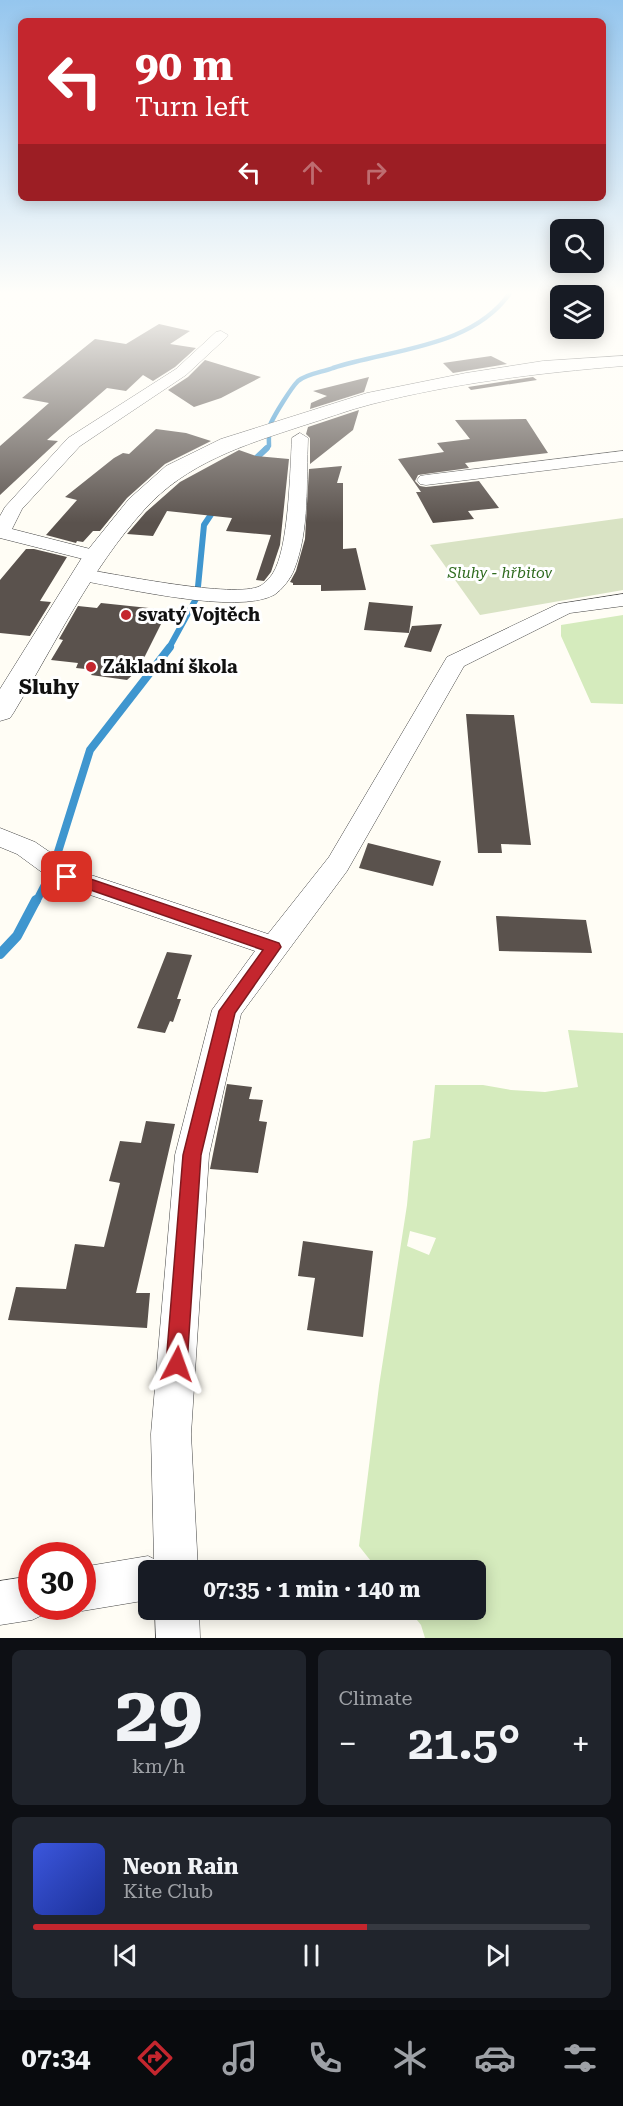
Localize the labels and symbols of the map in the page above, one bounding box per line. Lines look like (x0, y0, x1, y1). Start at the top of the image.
park label: Sluhy - hřbitov (447, 564, 553, 582)
place label: svatý Vojtěch (138, 604, 260, 625)
marker: svatý Vojtěch (119, 608, 133, 622)
place label: Základní škola (103, 656, 238, 677)
marker: Základní škola (84, 660, 98, 674)
district label: Sluhy (19, 675, 80, 699)
pin (41, 851, 92, 902)
position arrow (145, 1332, 209, 1396)
speed limit sign: 30 (18, 1542, 96, 1620)

